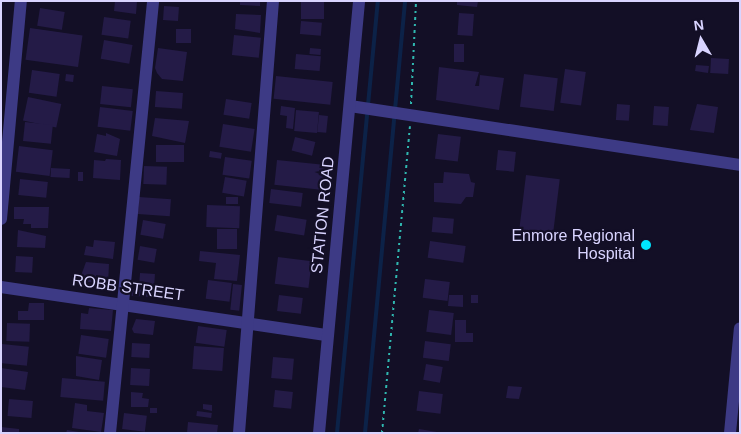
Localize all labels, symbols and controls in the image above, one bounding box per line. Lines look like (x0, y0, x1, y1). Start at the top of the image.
north arrow (676, 15, 726, 65)
text: N (693, 17, 705, 34)
street label: STATION ROAD (307, 156, 339, 274)
place label: Enmore Regional Hospital (511, 226, 635, 264)
marker: Enmore Regional Hospital (639, 238, 653, 252)
street label: ROBB STREET (71, 271, 185, 305)

